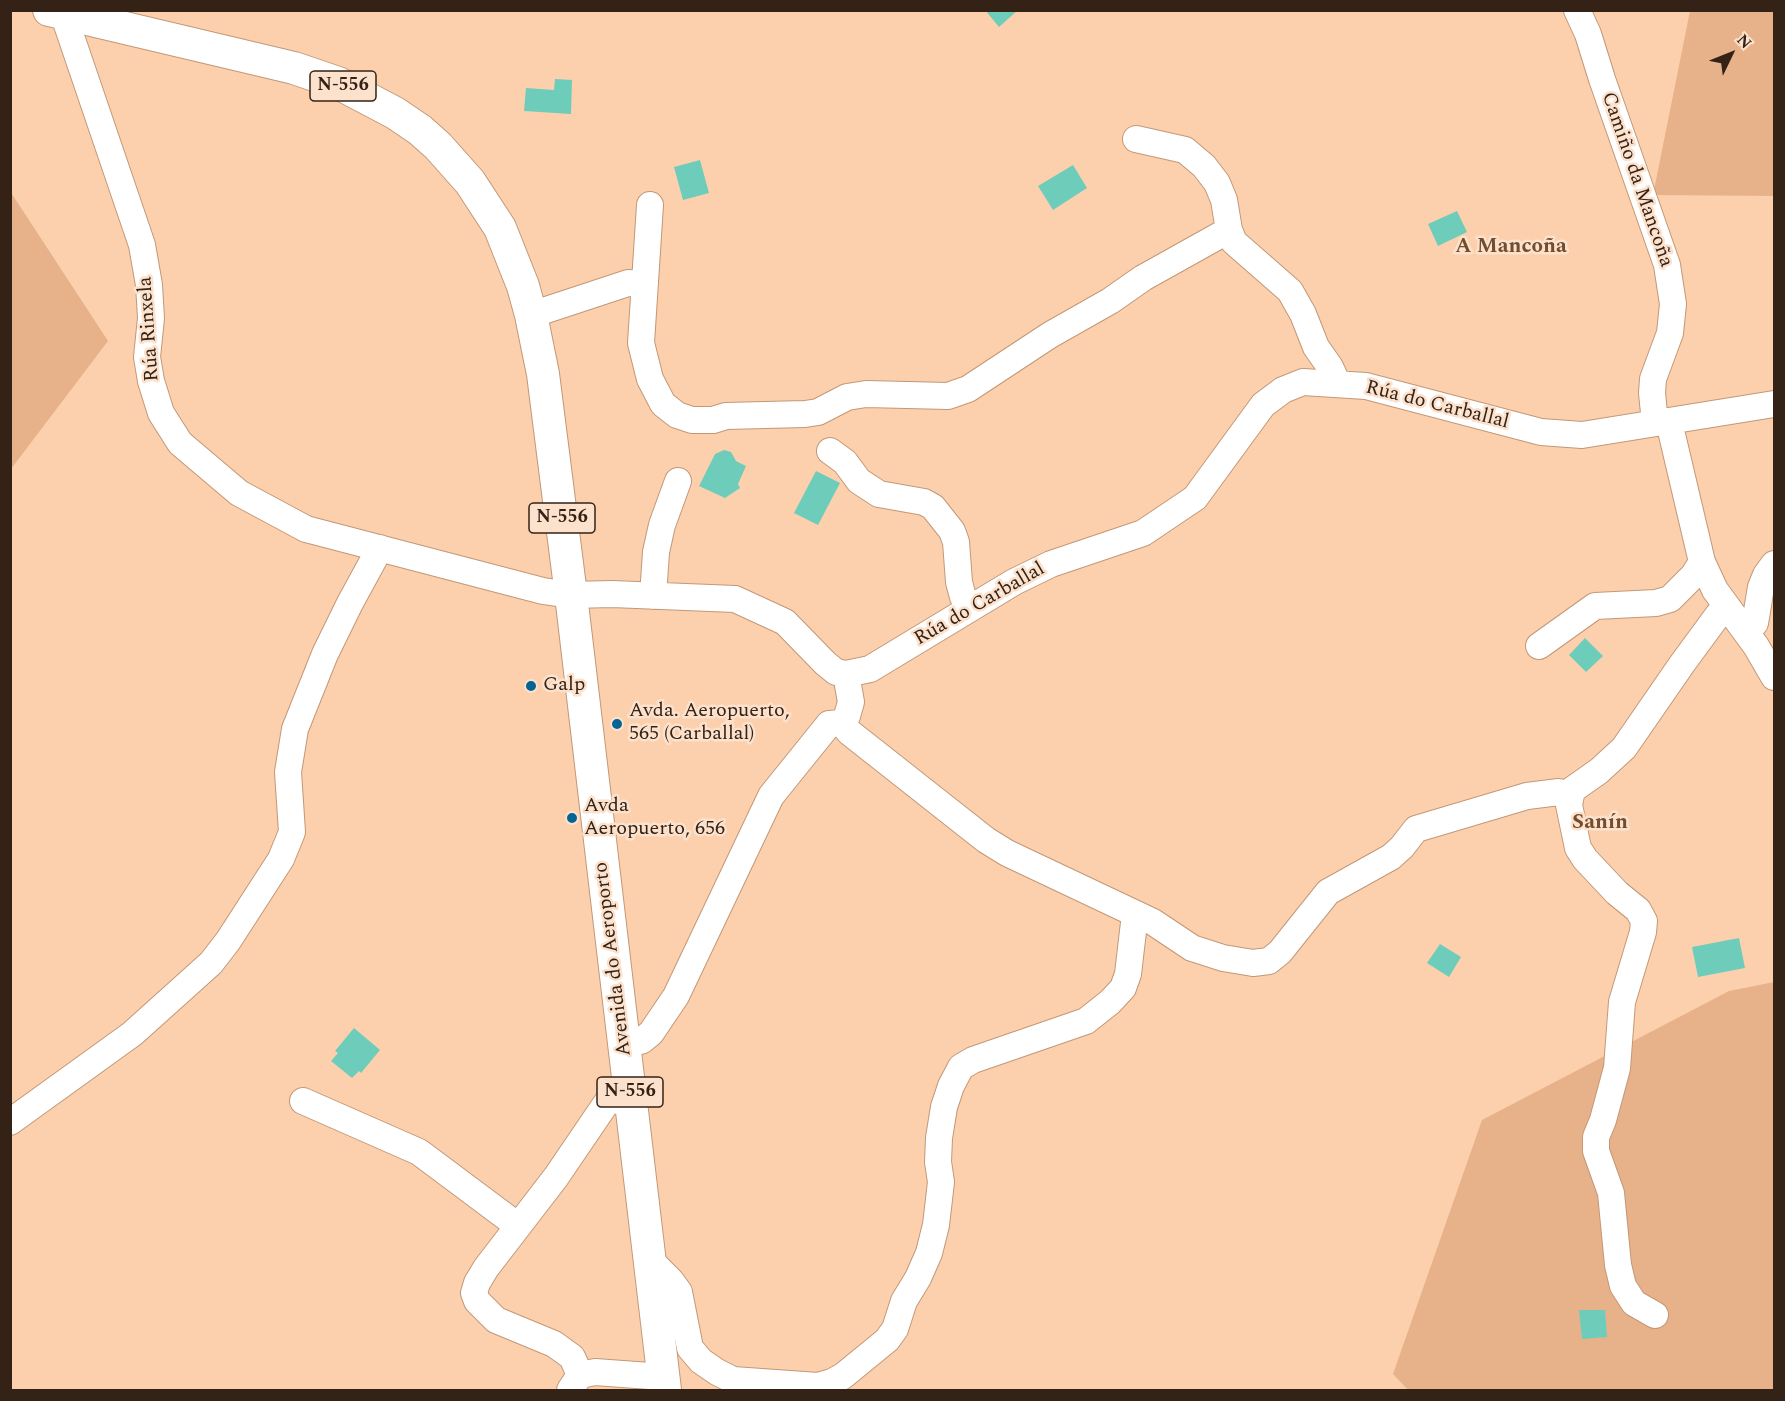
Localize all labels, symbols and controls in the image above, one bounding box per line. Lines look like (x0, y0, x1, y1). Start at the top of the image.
north arrow (1701, 24, 1761, 84)
text: N (1731, 29, 1757, 55)
road number: N-556 (310, 71, 376, 101)
street label: Camiño da Mancoña (1595, 89, 1677, 271)
district label: A Mancoña (1455, 235, 1567, 261)
street label: Rúa Rinxela (134, 276, 166, 382)
street label: Rúa do Carballal (1363, 377, 1511, 435)
road number: N-556 (529, 503, 595, 533)
street label: Rúa do Carballal (910, 558, 1050, 652)
place label: Galp (543, 674, 585, 698)
marker: Galp (524, 679, 538, 693)
place label: Avda. Aeropuerto, 565 (Carballal) (629, 700, 790, 747)
marker: Avda. Aeropuerto, 565 (Carballal) (610, 717, 624, 731)
place label: Avda Aeropuerto, 656 (584, 795, 725, 842)
marker: Avda Aeropuerto, 656 (565, 811, 579, 825)
district label: Sanín (1572, 811, 1628, 837)
street label: Avenida do Aeroporto (590, 861, 638, 1057)
road number: N-556 (597, 1077, 663, 1107)

